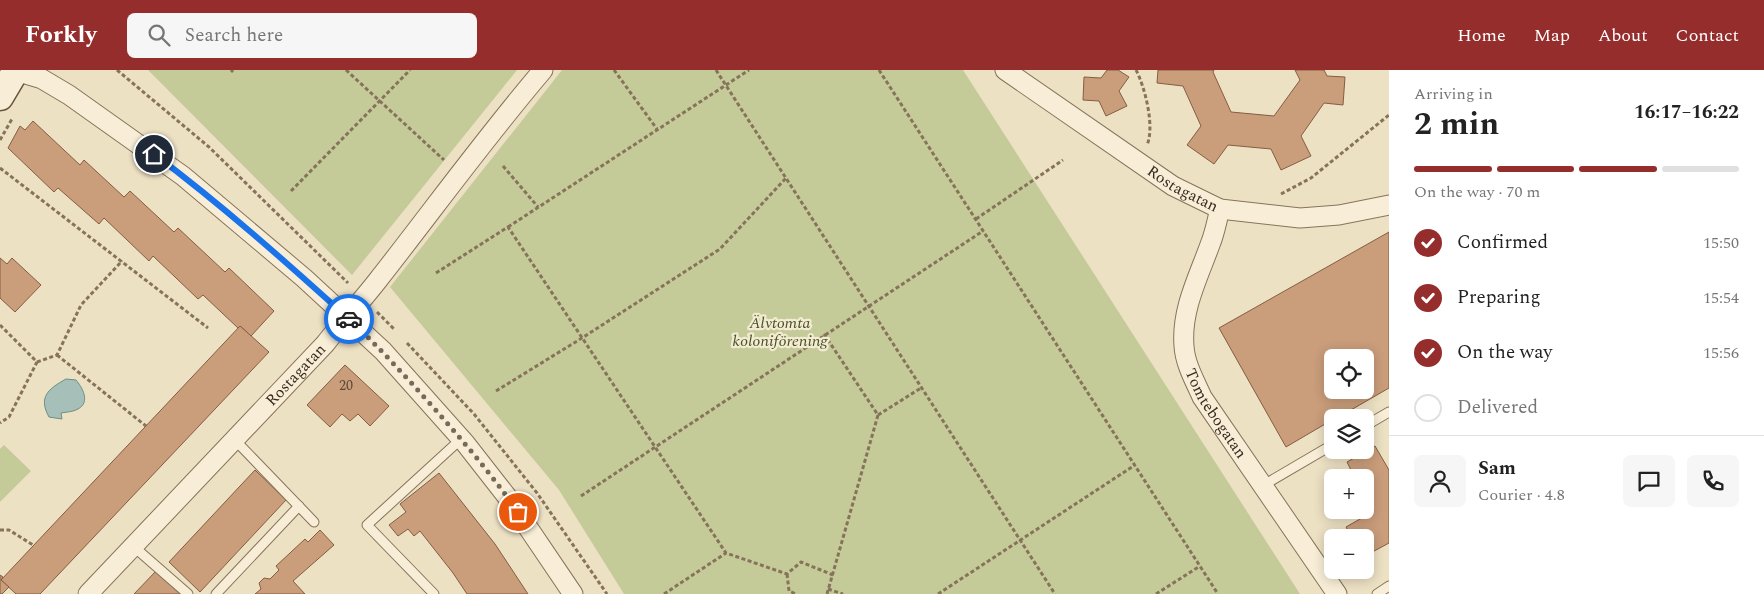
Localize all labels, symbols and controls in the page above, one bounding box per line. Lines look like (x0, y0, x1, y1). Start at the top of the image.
search box (127, 13, 477, 58)
text: Forkly (25, 17, 97, 53)
icon: search (145, 21, 173, 49)
text: Search here (185, 21, 283, 50)
text: Home (1457, 22, 1506, 49)
text: Map (1534, 22, 1570, 49)
text: About (1598, 22, 1648, 49)
text: Contact (1676, 22, 1739, 49)
text: Arriving in (1414, 82, 1493, 106)
text: 16:17–16:22 (1634, 98, 1739, 127)
text: 2 min (1414, 100, 1499, 149)
pin (133, 133, 175, 175)
icon: home (140, 140, 168, 168)
street label: Rostagatan (1142, 159, 1222, 218)
text: On the way · 70 m (1414, 180, 1540, 204)
text: Confirmed (1457, 228, 1548, 257)
icon: check (1414, 229, 1442, 257)
text: 15:50 (1703, 231, 1739, 255)
text: Preparing (1457, 283, 1541, 312)
icon: check (1414, 284, 1442, 312)
text: 15:54 (1703, 286, 1739, 310)
courier (324, 294, 374, 344)
icon: car (335, 305, 363, 333)
park label: Älvtomta koloniförening (733, 311, 828, 353)
street label: Rostagatan (260, 338, 332, 412)
text: On the way (1457, 338, 1553, 367)
icon: check (1414, 339, 1442, 367)
text: 15:56 (1703, 341, 1739, 365)
map controls (1324, 349, 1374, 579)
button: locate (1324, 349, 1374, 399)
street label: Tomtebogatan (1178, 365, 1253, 463)
house number: 20 (339, 375, 353, 396)
text: Delivered (1457, 393, 1538, 422)
button: layers (1324, 409, 1374, 459)
text: Sam (1478, 454, 1516, 483)
button: person (1414, 455, 1466, 507)
button: chat (1623, 455, 1675, 507)
button: phone (1687, 455, 1739, 507)
button: + (1324, 469, 1374, 519)
text: Courier · 4.8 (1478, 483, 1565, 507)
pin (497, 491, 539, 533)
icon: bag (504, 498, 532, 526)
button: − (1324, 529, 1374, 579)

